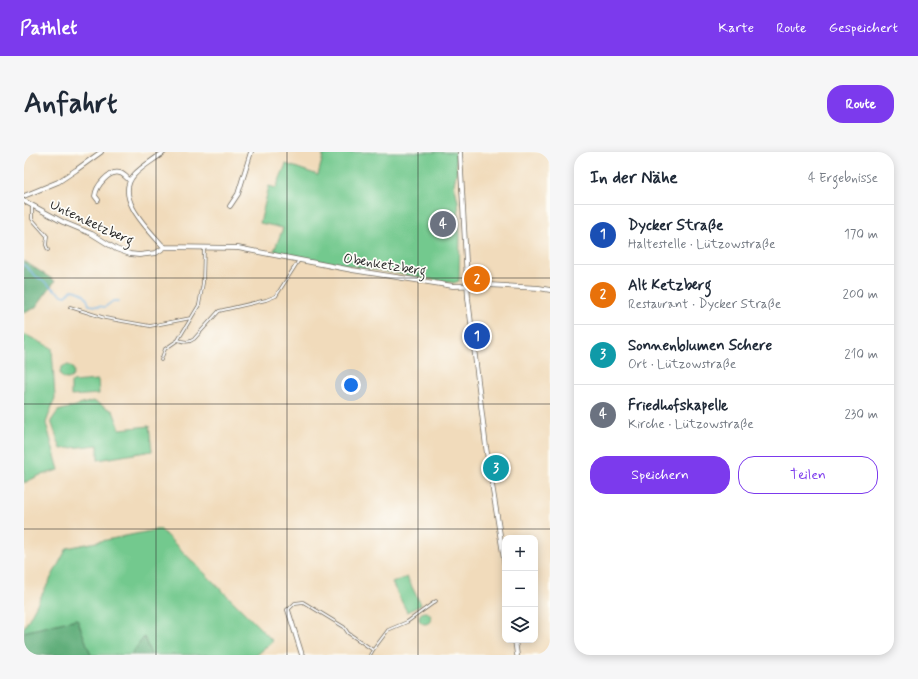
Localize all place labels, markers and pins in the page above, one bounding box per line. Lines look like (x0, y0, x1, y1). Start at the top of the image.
pin: 4 (430, 209, 456, 239)
pin: 2 (464, 264, 490, 294)
pin: 1 (464, 321, 490, 351)
pin: 3 (483, 453, 509, 483)

